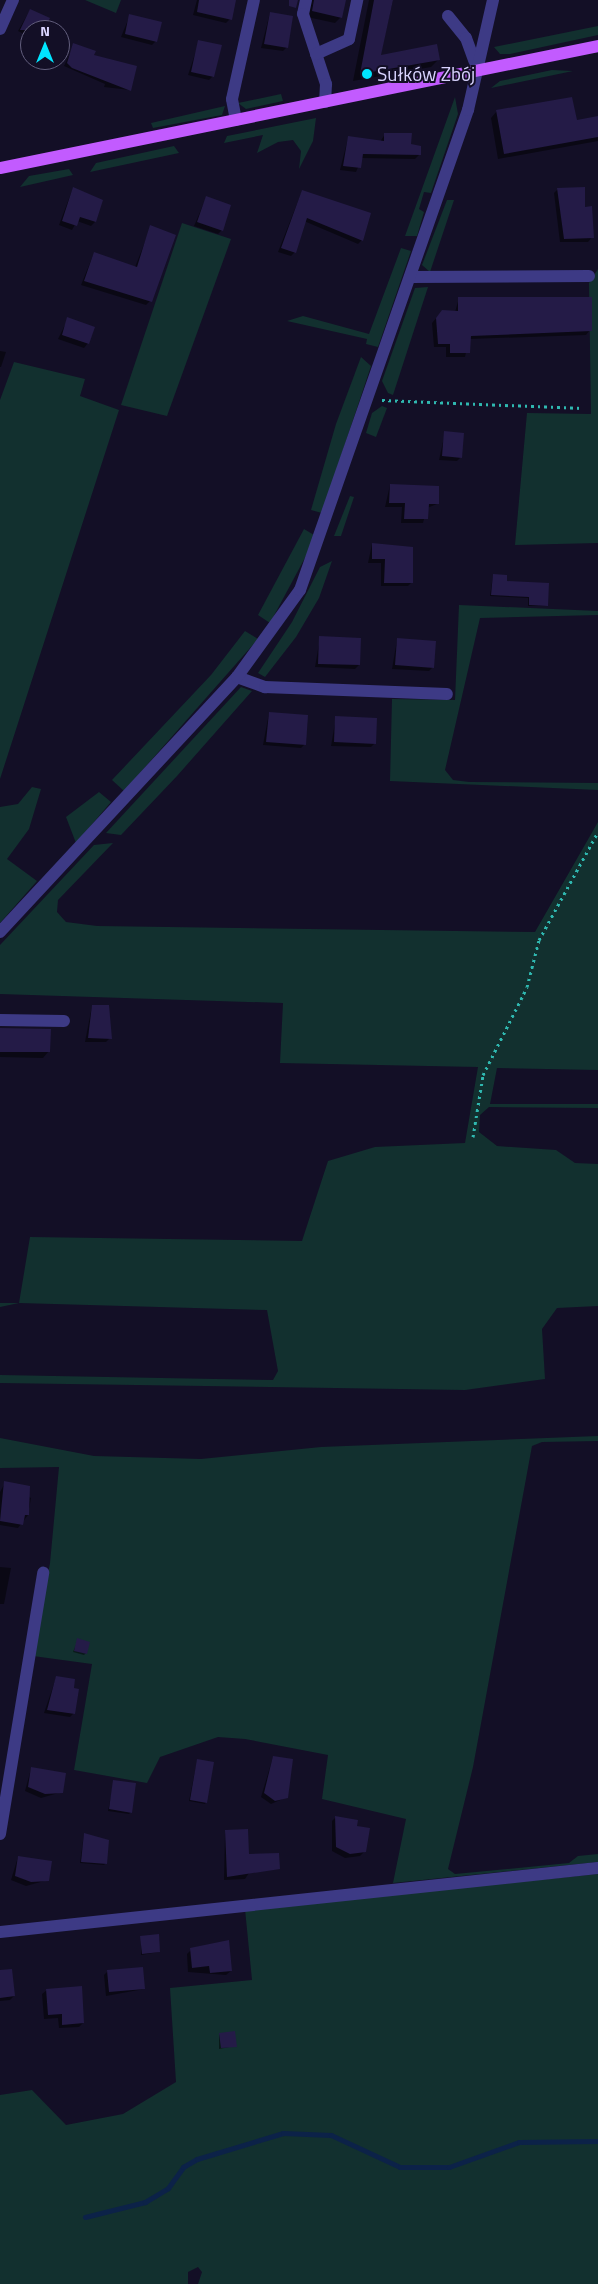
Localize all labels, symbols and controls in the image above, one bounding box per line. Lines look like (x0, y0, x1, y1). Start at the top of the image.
north arrow (20, 20, 70, 70)
text: N (40, 20, 50, 41)
place label: Sułków Zbój (377, 63, 475, 85)
marker: Sułków Zbój (361, 68, 373, 80)

